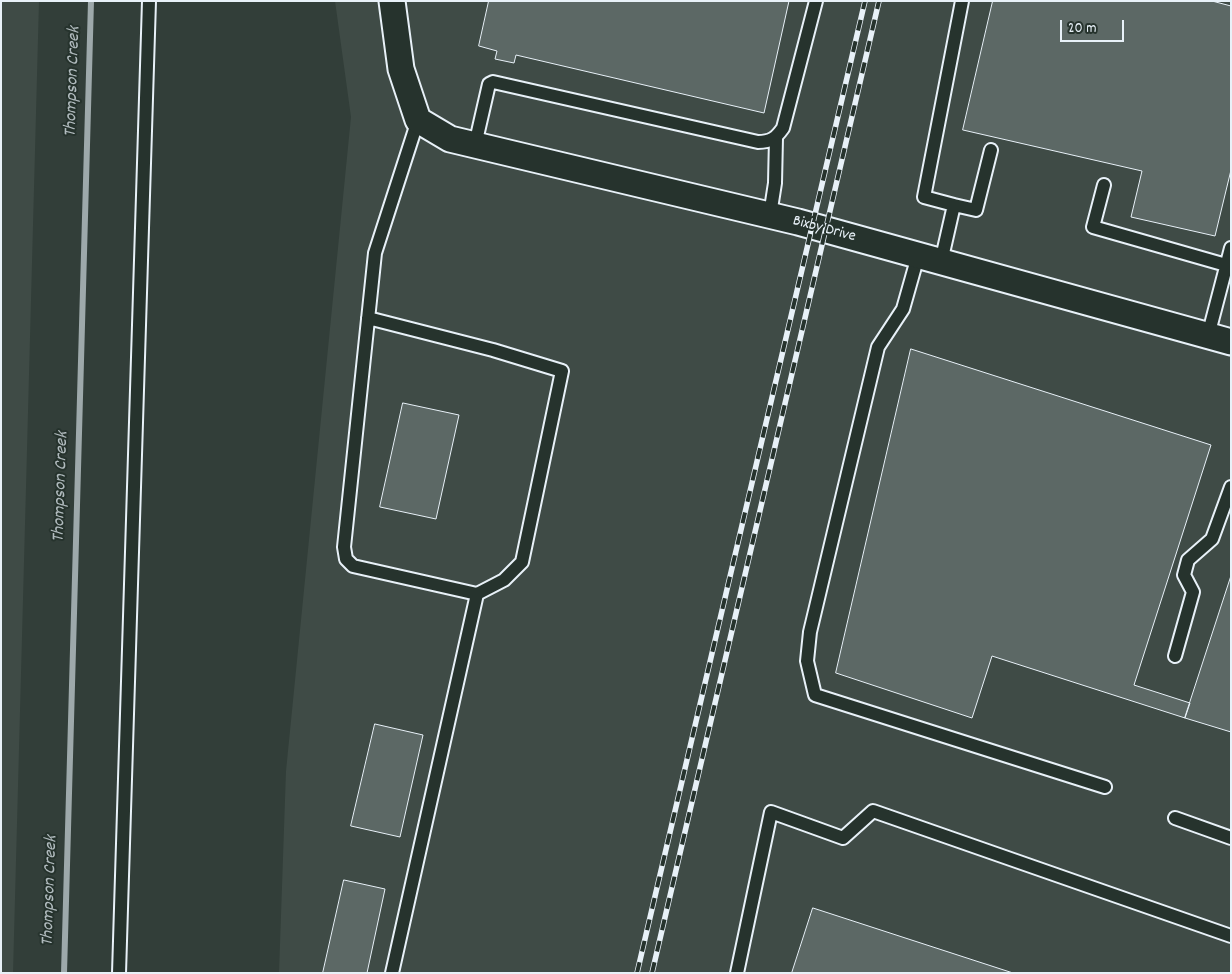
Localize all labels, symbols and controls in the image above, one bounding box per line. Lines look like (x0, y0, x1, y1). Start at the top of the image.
scale bar (1062, 10, 1126, 42)
text: 20 m (1068, 18, 1096, 40)
water label: Thompson Creek (61, 26, 87, 138)
street label: Bixby Drive (790, 212, 858, 248)
water label: Thompson Creek (49, 431, 75, 543)
water label: Thompson Creek (38, 835, 64, 947)

